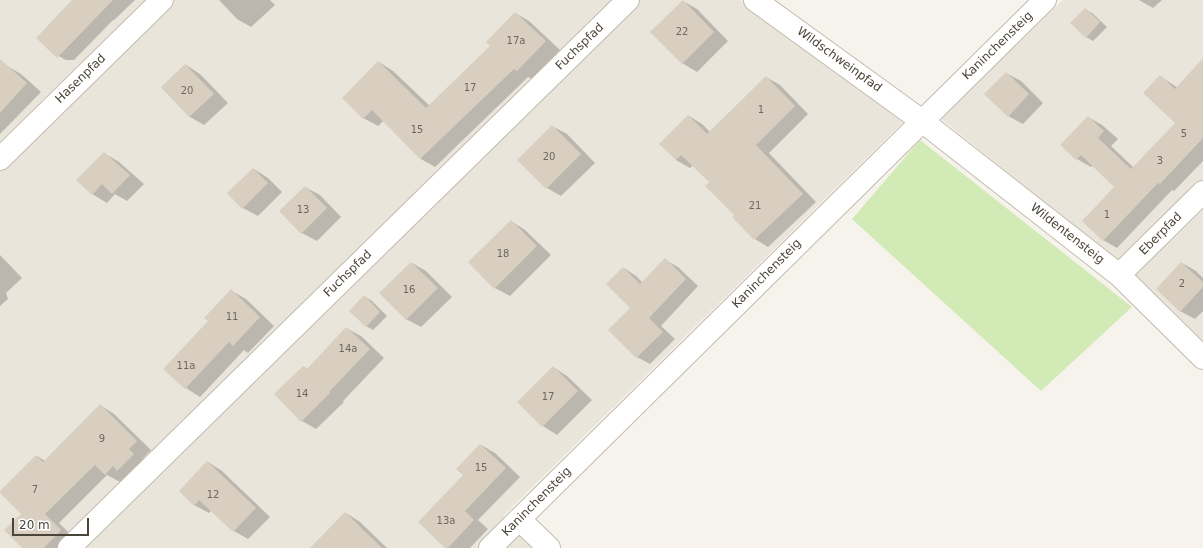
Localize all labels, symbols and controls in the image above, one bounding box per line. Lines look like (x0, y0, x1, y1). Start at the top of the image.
street label: Kaninchensteig (960, 9, 1036, 83)
street label: Fuchspfad (553, 21, 607, 73)
street label: Wildschweinpfad (794, 24, 884, 96)
house number: 22 (676, 26, 688, 38)
house number: 17a (507, 35, 525, 47)
street label: Hasenpfad (53, 51, 109, 107)
house number: 17 (464, 82, 476, 94)
house number: 20 (181, 85, 193, 97)
house number: 1 (758, 104, 764, 116)
house number: 15 (411, 124, 423, 136)
house number: 5 (1181, 128, 1187, 140)
house number: 20 (543, 151, 555, 163)
house number: 3 (1157, 155, 1163, 167)
house number: 21 (749, 200, 761, 212)
street label: Wildentensteig (1027, 201, 1107, 267)
house number: 13 (297, 204, 309, 216)
house number: 1 (1104, 209, 1110, 221)
street label: Eberpfad (1137, 210, 1185, 258)
street label: Kaninchensteig (729, 236, 805, 312)
street label: Fuchspfad (321, 248, 375, 300)
house number: 18 (497, 248, 509, 260)
house number: 2 (1179, 278, 1185, 290)
house number: 16 (403, 284, 415, 296)
house number: 11 (226, 311, 238, 323)
house number: 14a (339, 343, 357, 355)
house number: 11a (177, 360, 195, 372)
house number: 14 (296, 388, 308, 400)
house number: 17 (542, 391, 554, 403)
house number: 9 (99, 433, 105, 445)
house number: 15 (475, 462, 487, 474)
street label: Kaninchensteig (499, 464, 575, 540)
house number: 7 (32, 484, 38, 496)
house number: 12 (207, 489, 219, 501)
scale bar (14, 510, 91, 536)
house number: 13a (437, 515, 455, 527)
text: 20 m (19, 518, 50, 532)

